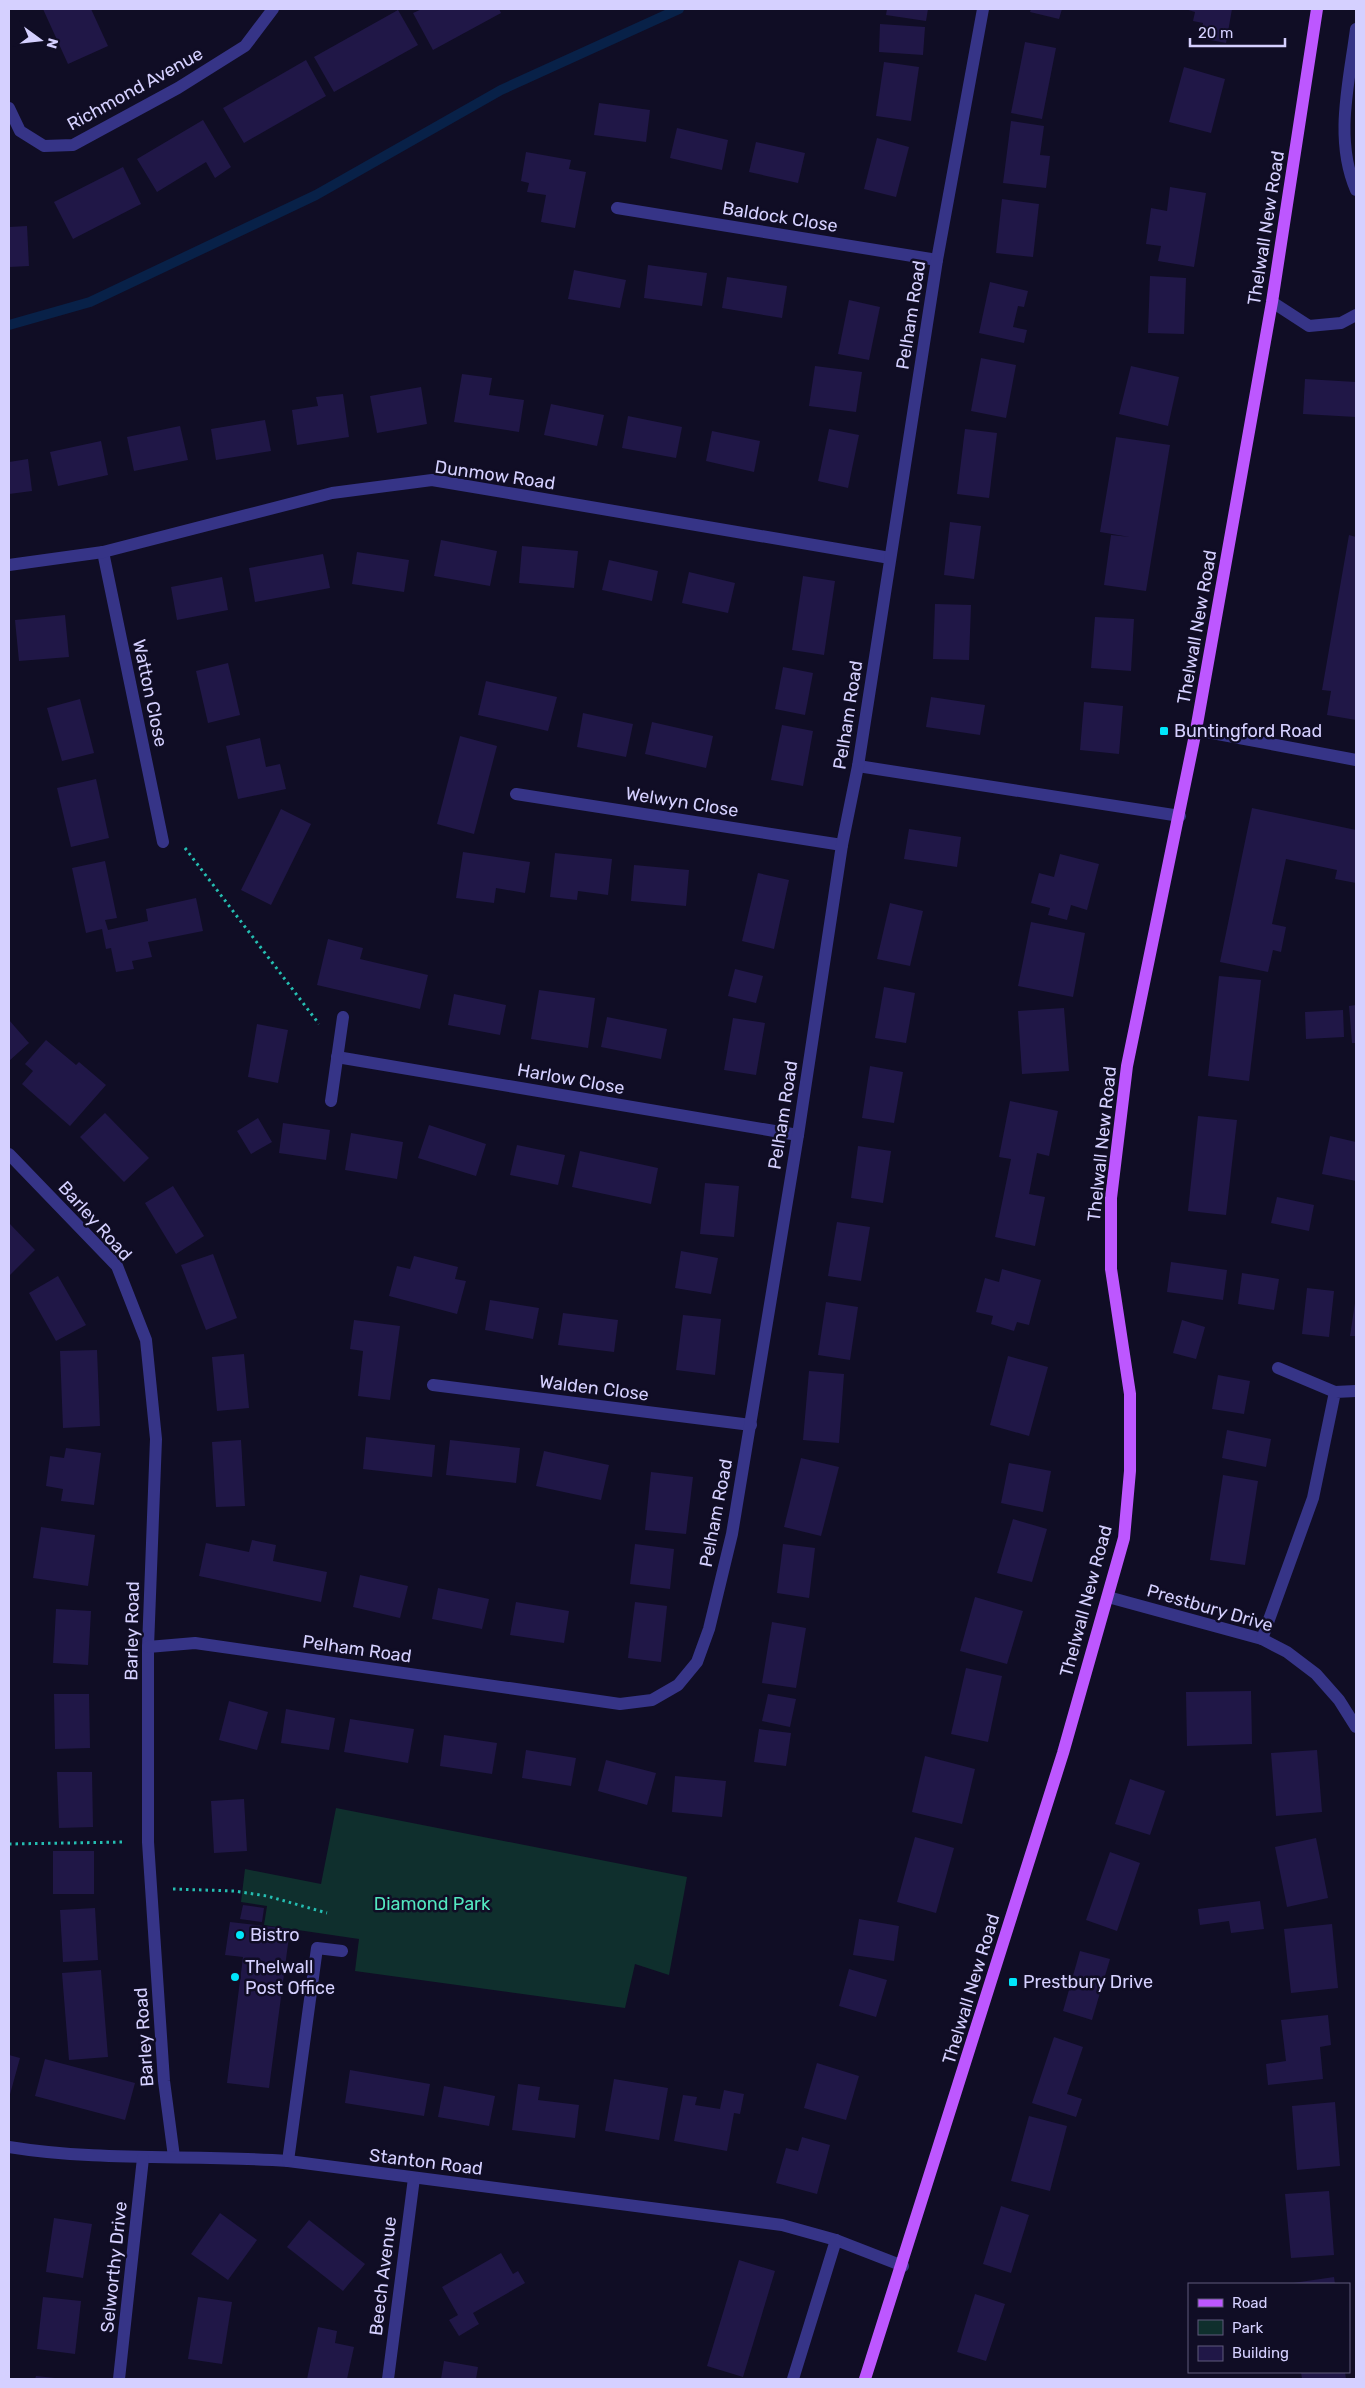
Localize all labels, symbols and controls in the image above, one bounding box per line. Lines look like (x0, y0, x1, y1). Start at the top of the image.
north arrow (15, 15, 65, 65)
scale bar (1190, 15, 1285, 47)
text: 20 m (1198, 24, 1233, 42)
text: N (43, 36, 62, 50)
street label: Richmond Avenue (63, 43, 207, 135)
street label: Thelwall New Road (1243, 149, 1289, 307)
street label: Baldock Close (721, 197, 839, 237)
street label: Pelham Road (892, 259, 930, 371)
street label: Dunmow Road (433, 456, 557, 494)
street label: Thelwall New Road (1173, 548, 1221, 706)
street label: Watton Close (128, 637, 172, 749)
street label: Pelham Road (829, 659, 867, 771)
place label: Buntingford Road (1174, 720, 1322, 742)
marker: Buntingford Road (1158, 725, 1170, 737)
street label: Welwyn Close (624, 782, 740, 822)
street label: Harlow Close (516, 1059, 626, 1099)
street label: Pelham Road (764, 1059, 802, 1171)
street label: Thelwall New Road (1083, 1065, 1121, 1223)
street label: Barley Road (54, 1177, 136, 1265)
street label: Walden Close (538, 1370, 650, 1406)
street label: Pelham Road (695, 1457, 737, 1569)
street label: Thelwall New Road (1055, 1523, 1117, 1679)
street label: Prestbury Drive (1144, 1579, 1276, 1637)
street label: Barley Road (120, 1581, 144, 1681)
street label: Pelham Road (301, 1630, 413, 1668)
park label: Diamond Park (374, 1893, 491, 1915)
street label: Thelwall New Road (938, 1911, 1004, 2067)
place label: Bistro (250, 1924, 300, 1946)
marker: Bistro (234, 1929, 246, 1941)
place label: Thelwall Post Office (245, 1956, 335, 1999)
marker: Thelwall Post Office (229, 1971, 241, 1983)
place label: Prestbury Drive (1023, 1971, 1153, 1993)
marker: Prestbury Drive (1007, 1976, 1019, 1988)
street label: Barley Road (130, 1987, 158, 2087)
street label: Stanton Road (368, 2144, 484, 2180)
street label: Selworthy Drive (96, 2200, 132, 2334)
street label: Beech Avenue (365, 2215, 401, 2337)
legend (1188, 2283, 1350, 2373)
text: Road (1232, 2294, 1268, 2312)
text: Park (1232, 2319, 1263, 2337)
text: Building (1232, 2344, 1289, 2362)

